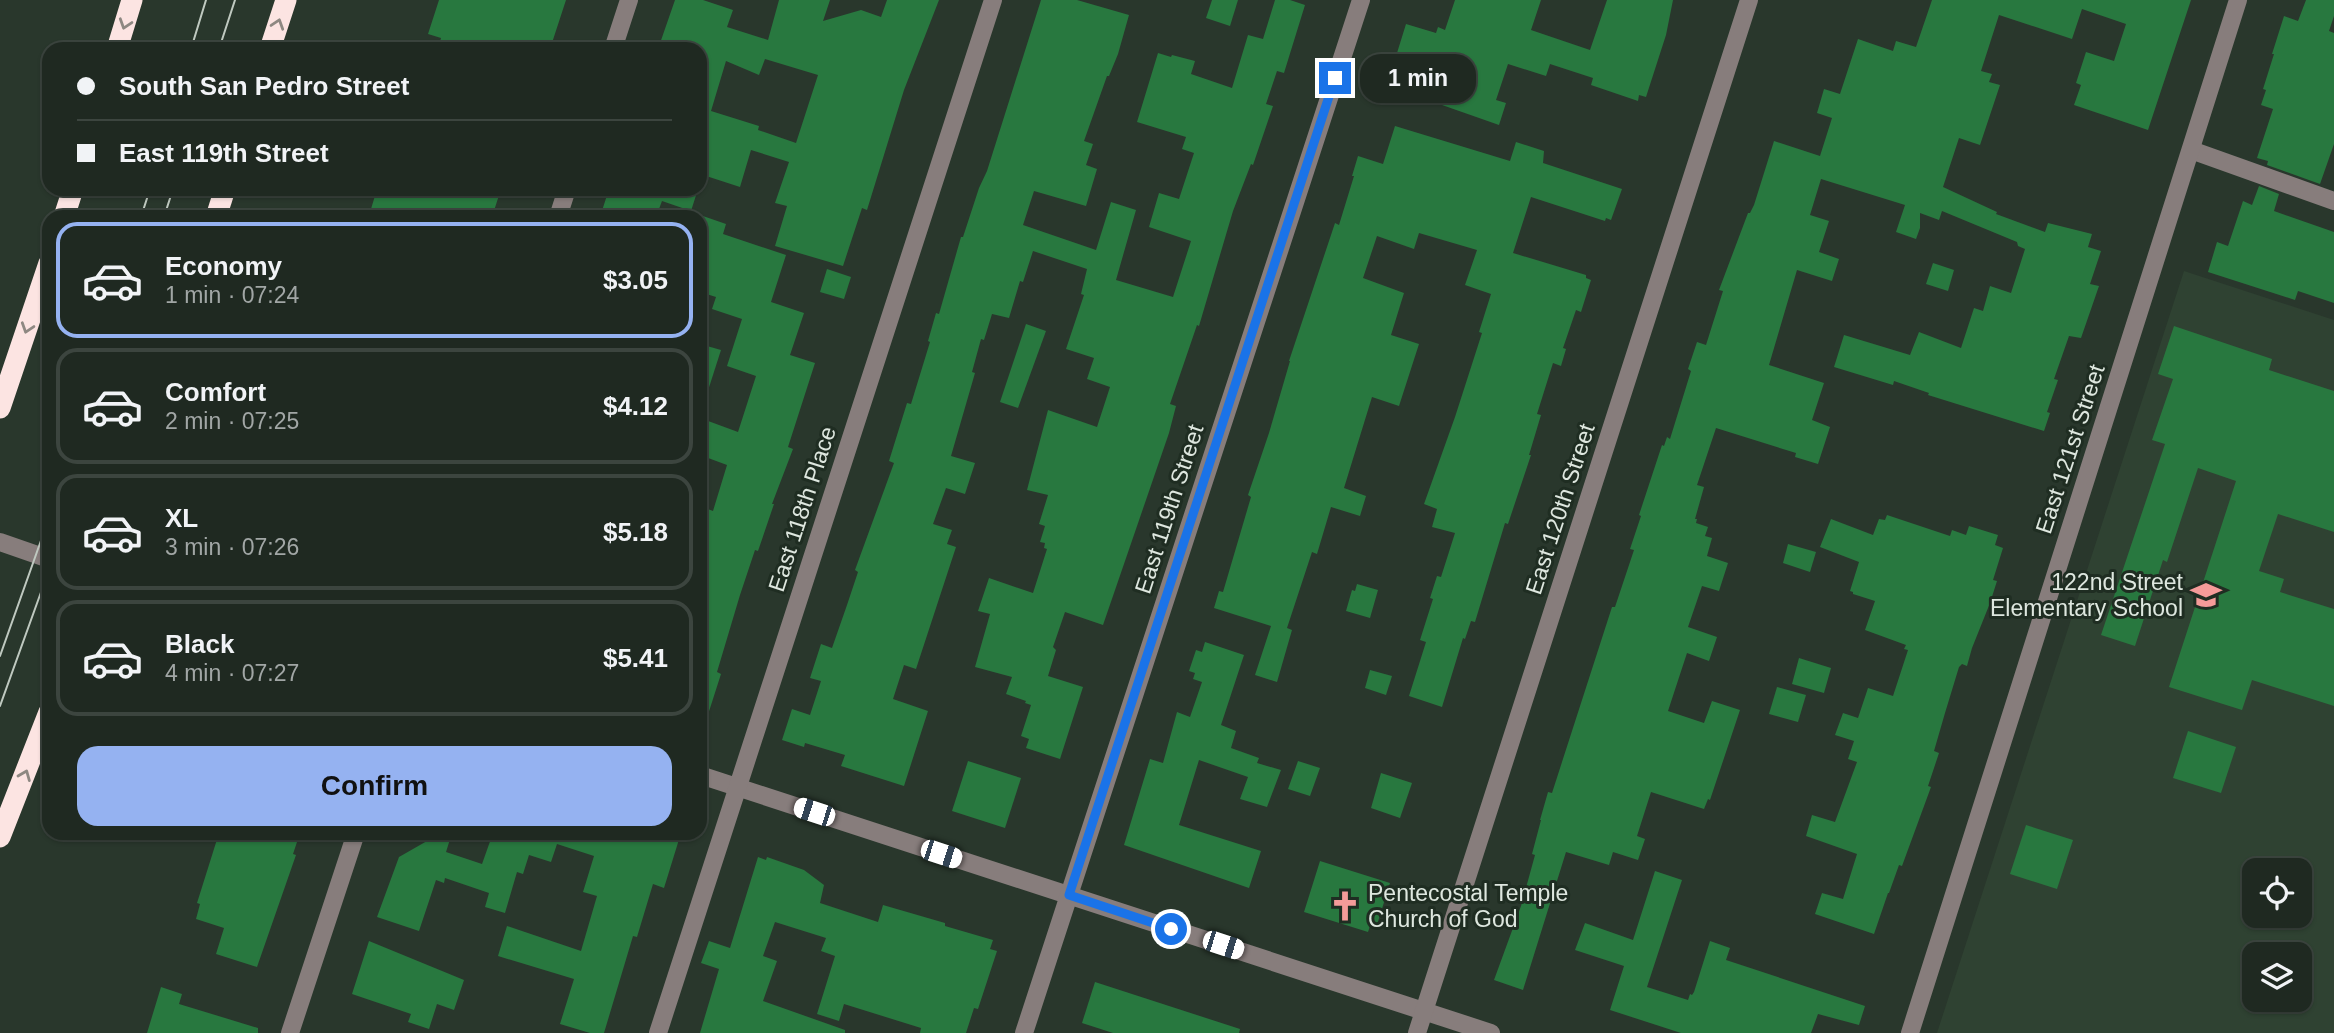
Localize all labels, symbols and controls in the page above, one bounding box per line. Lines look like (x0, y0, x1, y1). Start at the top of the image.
one-way arrow (118, 18, 133, 30)
one-way arrow (270, 19, 285, 31)
callout: 1 min (1360, 54, 1475, 102)
route end (1319, 62, 1351, 94)
text: 1 min (1388, 65, 1448, 91)
text: South San Pedro Street (119, 71, 409, 101)
text: East 119th Street (119, 138, 329, 168)
icon: car (81, 249, 144, 312)
text: Economy (165, 251, 282, 281)
text: $3.05 (603, 265, 668, 295)
text: 1 min · 07:24 (165, 282, 299, 308)
one-way arrow (21, 321, 36, 333)
street label: East 121st Street (2030, 361, 2110, 537)
icon: car (81, 375, 144, 438)
text: Comfort (165, 377, 266, 407)
text: $4.12 (603, 391, 668, 421)
text: 2 min · 07:25 (165, 408, 299, 434)
street label: East 120th Street (1520, 420, 1600, 598)
street label: East 119th Street (1129, 421, 1209, 597)
street label: East 118th Place (763, 423, 841, 595)
icon: car (81, 501, 144, 564)
text: XL (165, 503, 198, 533)
text: $5.18 (603, 517, 668, 547)
text: 3 min · 07:26 (165, 534, 299, 560)
place label: 122nd Street Elementary School (1990, 569, 2184, 621)
school or university icon: 122nd Street Elementary School (2189, 578, 2223, 612)
icon: car (81, 627, 144, 690)
text: Black (165, 629, 234, 659)
text: $5.41 (603, 643, 668, 673)
text: 4 min · 07:27 (165, 660, 299, 686)
button: Confirm (77, 746, 672, 826)
one-way arrow (17, 769, 31, 782)
car (791, 796, 838, 828)
car (918, 838, 965, 870)
map controls (2242, 858, 2312, 1012)
button: locate (2242, 858, 2312, 928)
place label: Pentecostal Temple Church of God (1368, 880, 1568, 932)
church icon: Pentecostal Temple Church of God (1328, 889, 1362, 923)
route start (1155, 913, 1187, 945)
car (1200, 929, 1247, 961)
button: layers (2242, 942, 2312, 1012)

